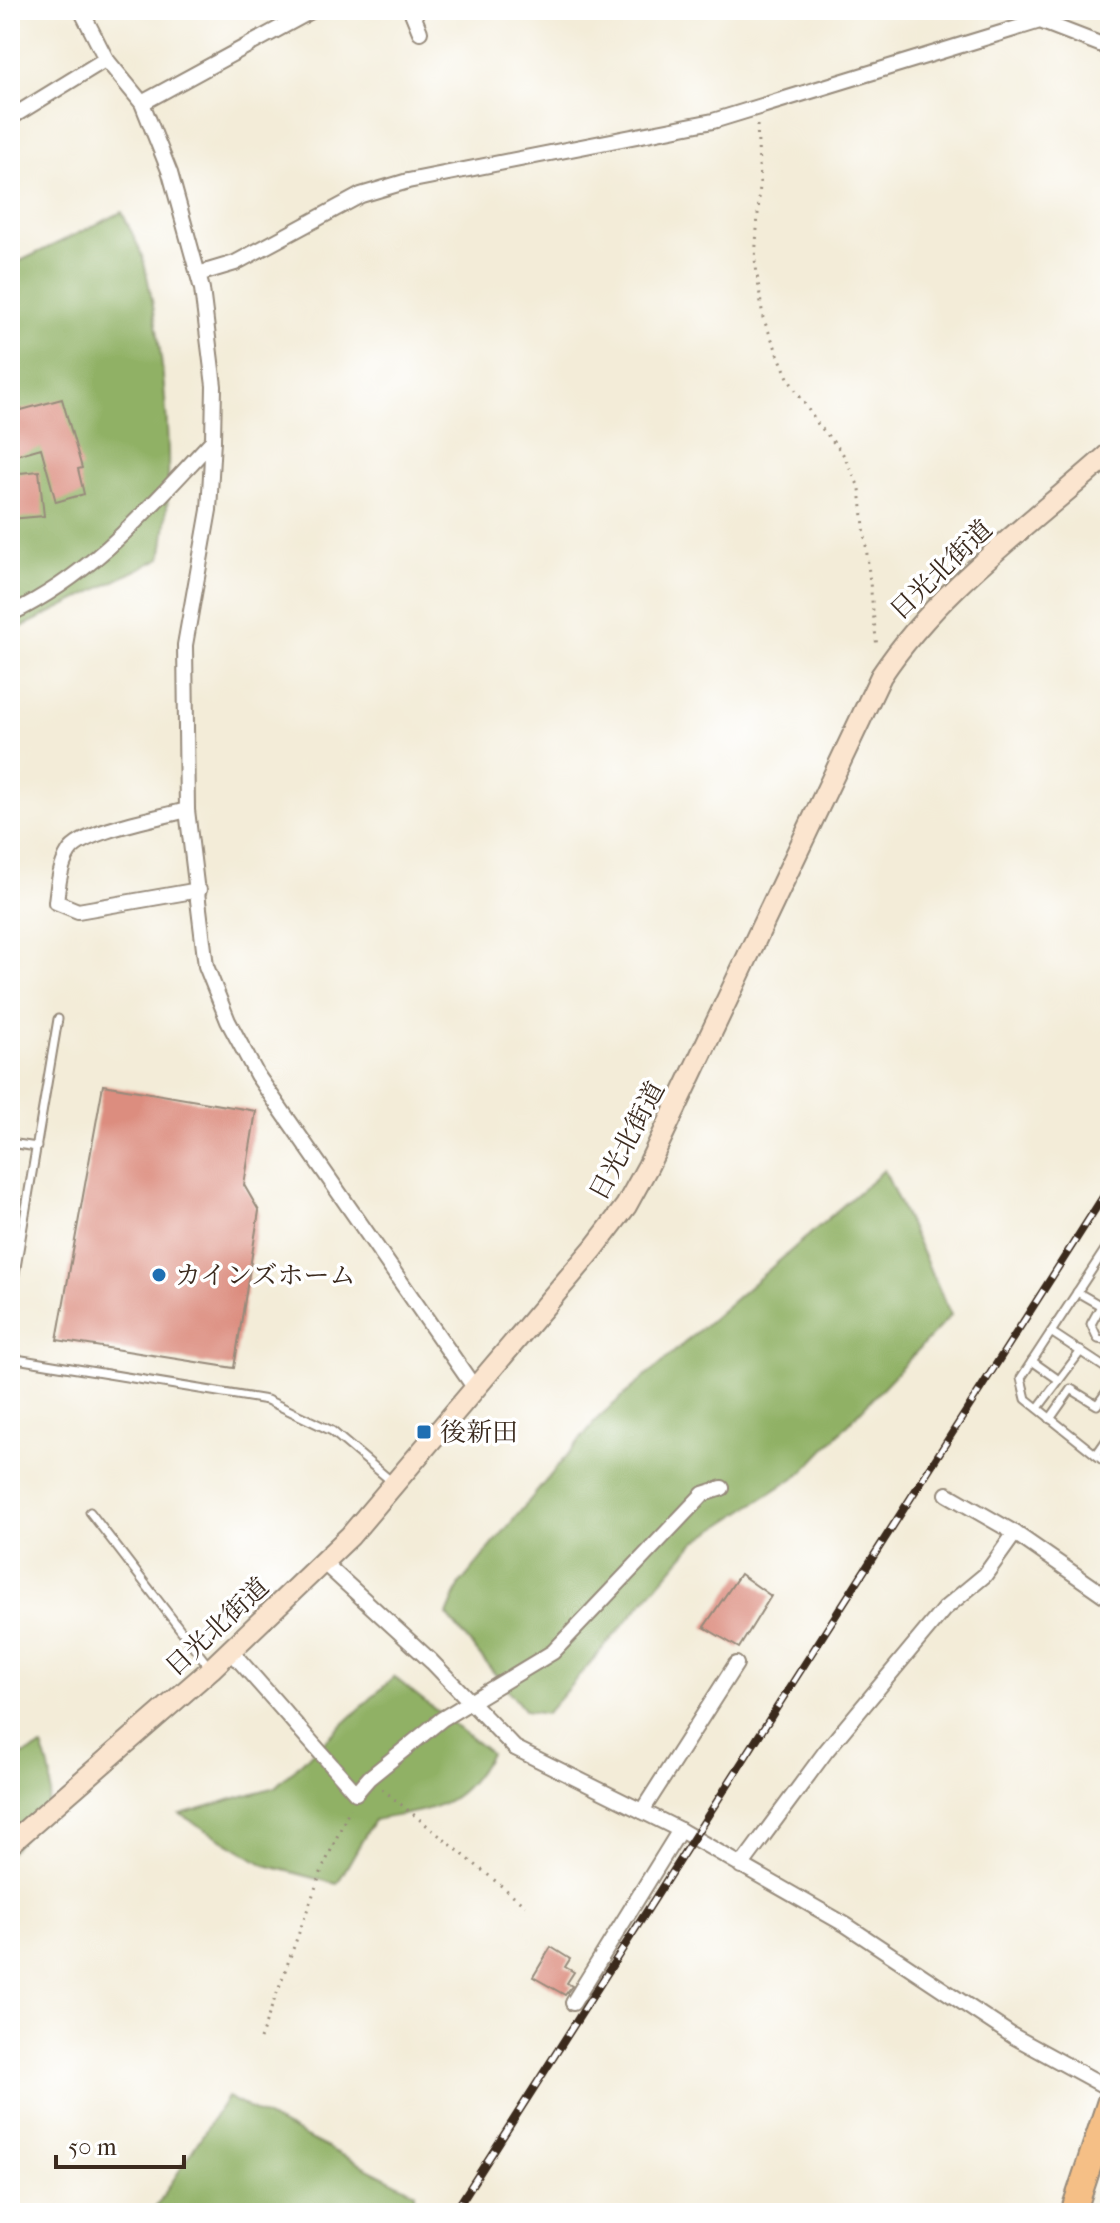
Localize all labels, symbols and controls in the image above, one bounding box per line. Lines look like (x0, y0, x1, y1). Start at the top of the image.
street label: 日光北街道 (883, 514, 999, 626)
street label: 日光北街道 (583, 1076, 671, 1206)
place label: カインズホーム (175, 1260, 355, 1291)
marker: カインズホーム (150, 1266, 168, 1284)
place label: 後新田 (440, 1417, 518, 1448)
marker: 後新田 (415, 1423, 433, 1441)
street label: 日光北街道 (159, 1571, 275, 1683)
scale bar (56, 2119, 184, 2169)
text: 50 m (68, 2133, 117, 2161)

